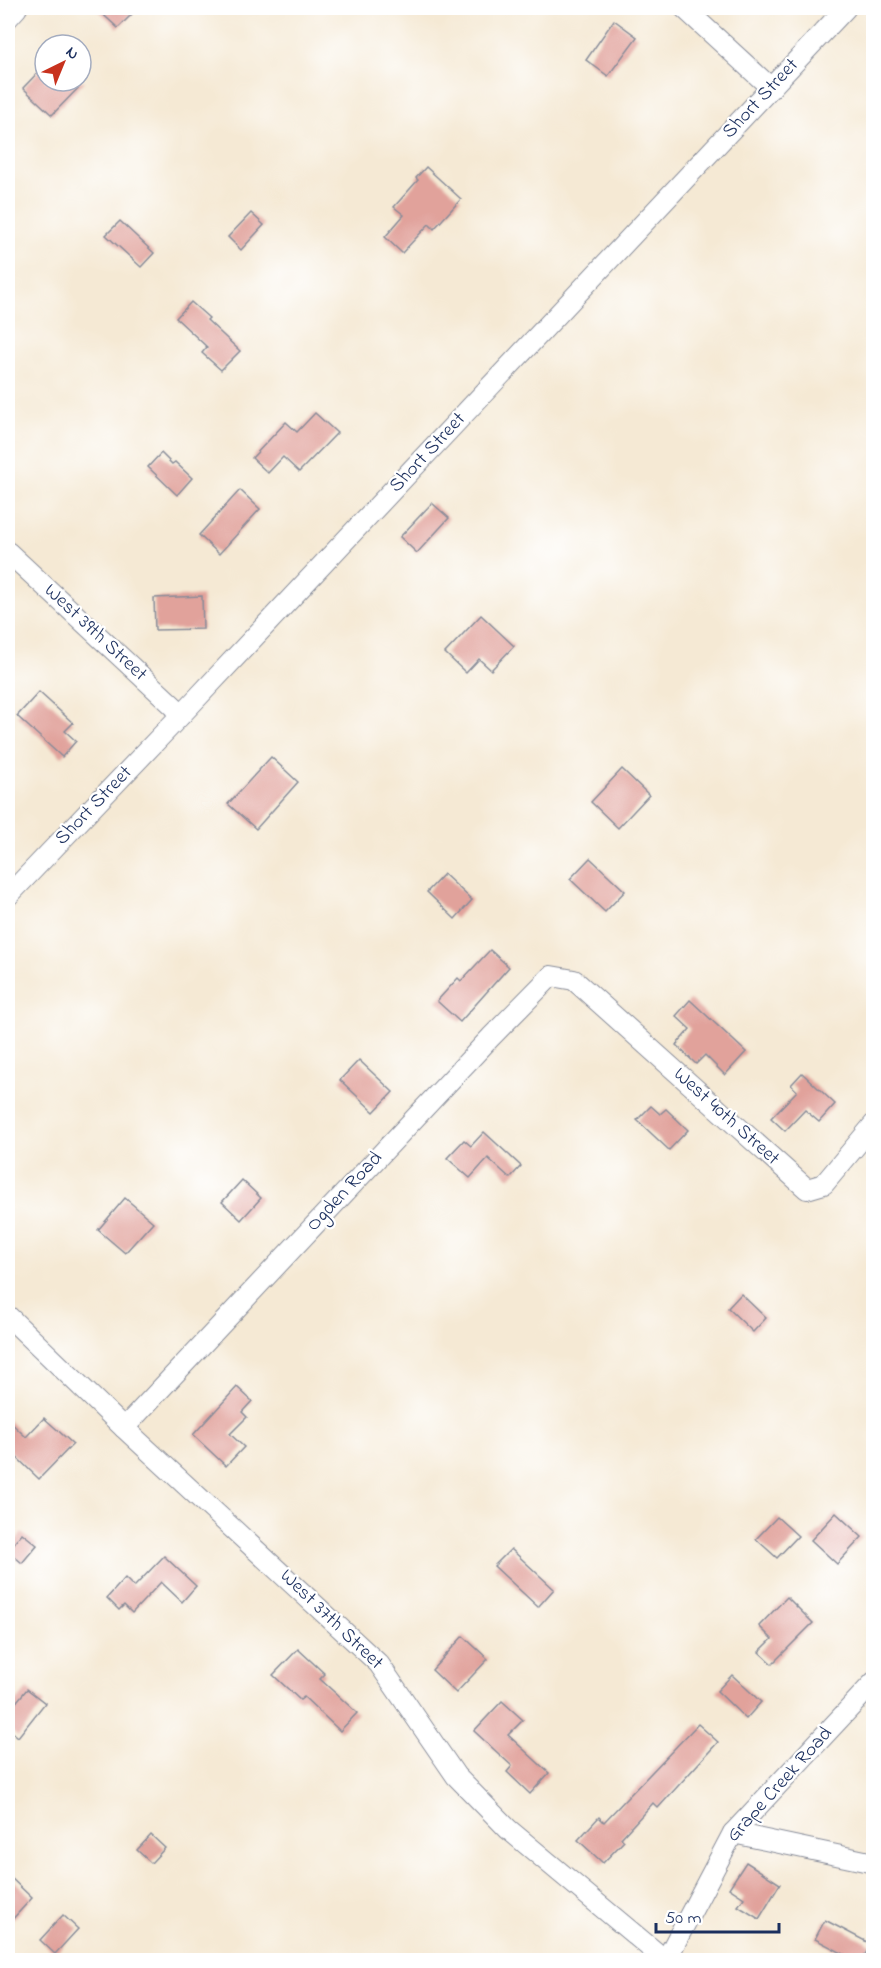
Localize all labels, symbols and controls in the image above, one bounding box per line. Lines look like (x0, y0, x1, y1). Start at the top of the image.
north arrow (33, 33, 93, 93)
text: N (60, 41, 84, 66)
street label: Short Street (716, 52, 806, 146)
street label: Short Street (383, 406, 473, 500)
street label: West 39th Street (37, 577, 153, 689)
street label: Short Street (48, 759, 140, 852)
street label: West 40th Street (666, 1061, 786, 1173)
street label: Ogden Road (300, 1145, 391, 1239)
street label: West 37th Street (273, 1563, 390, 1677)
street label: Grape Creek Road (720, 1721, 840, 1849)
scale bar (656, 1896, 779, 1934)
text: 50 m (665, 1906, 702, 1932)

